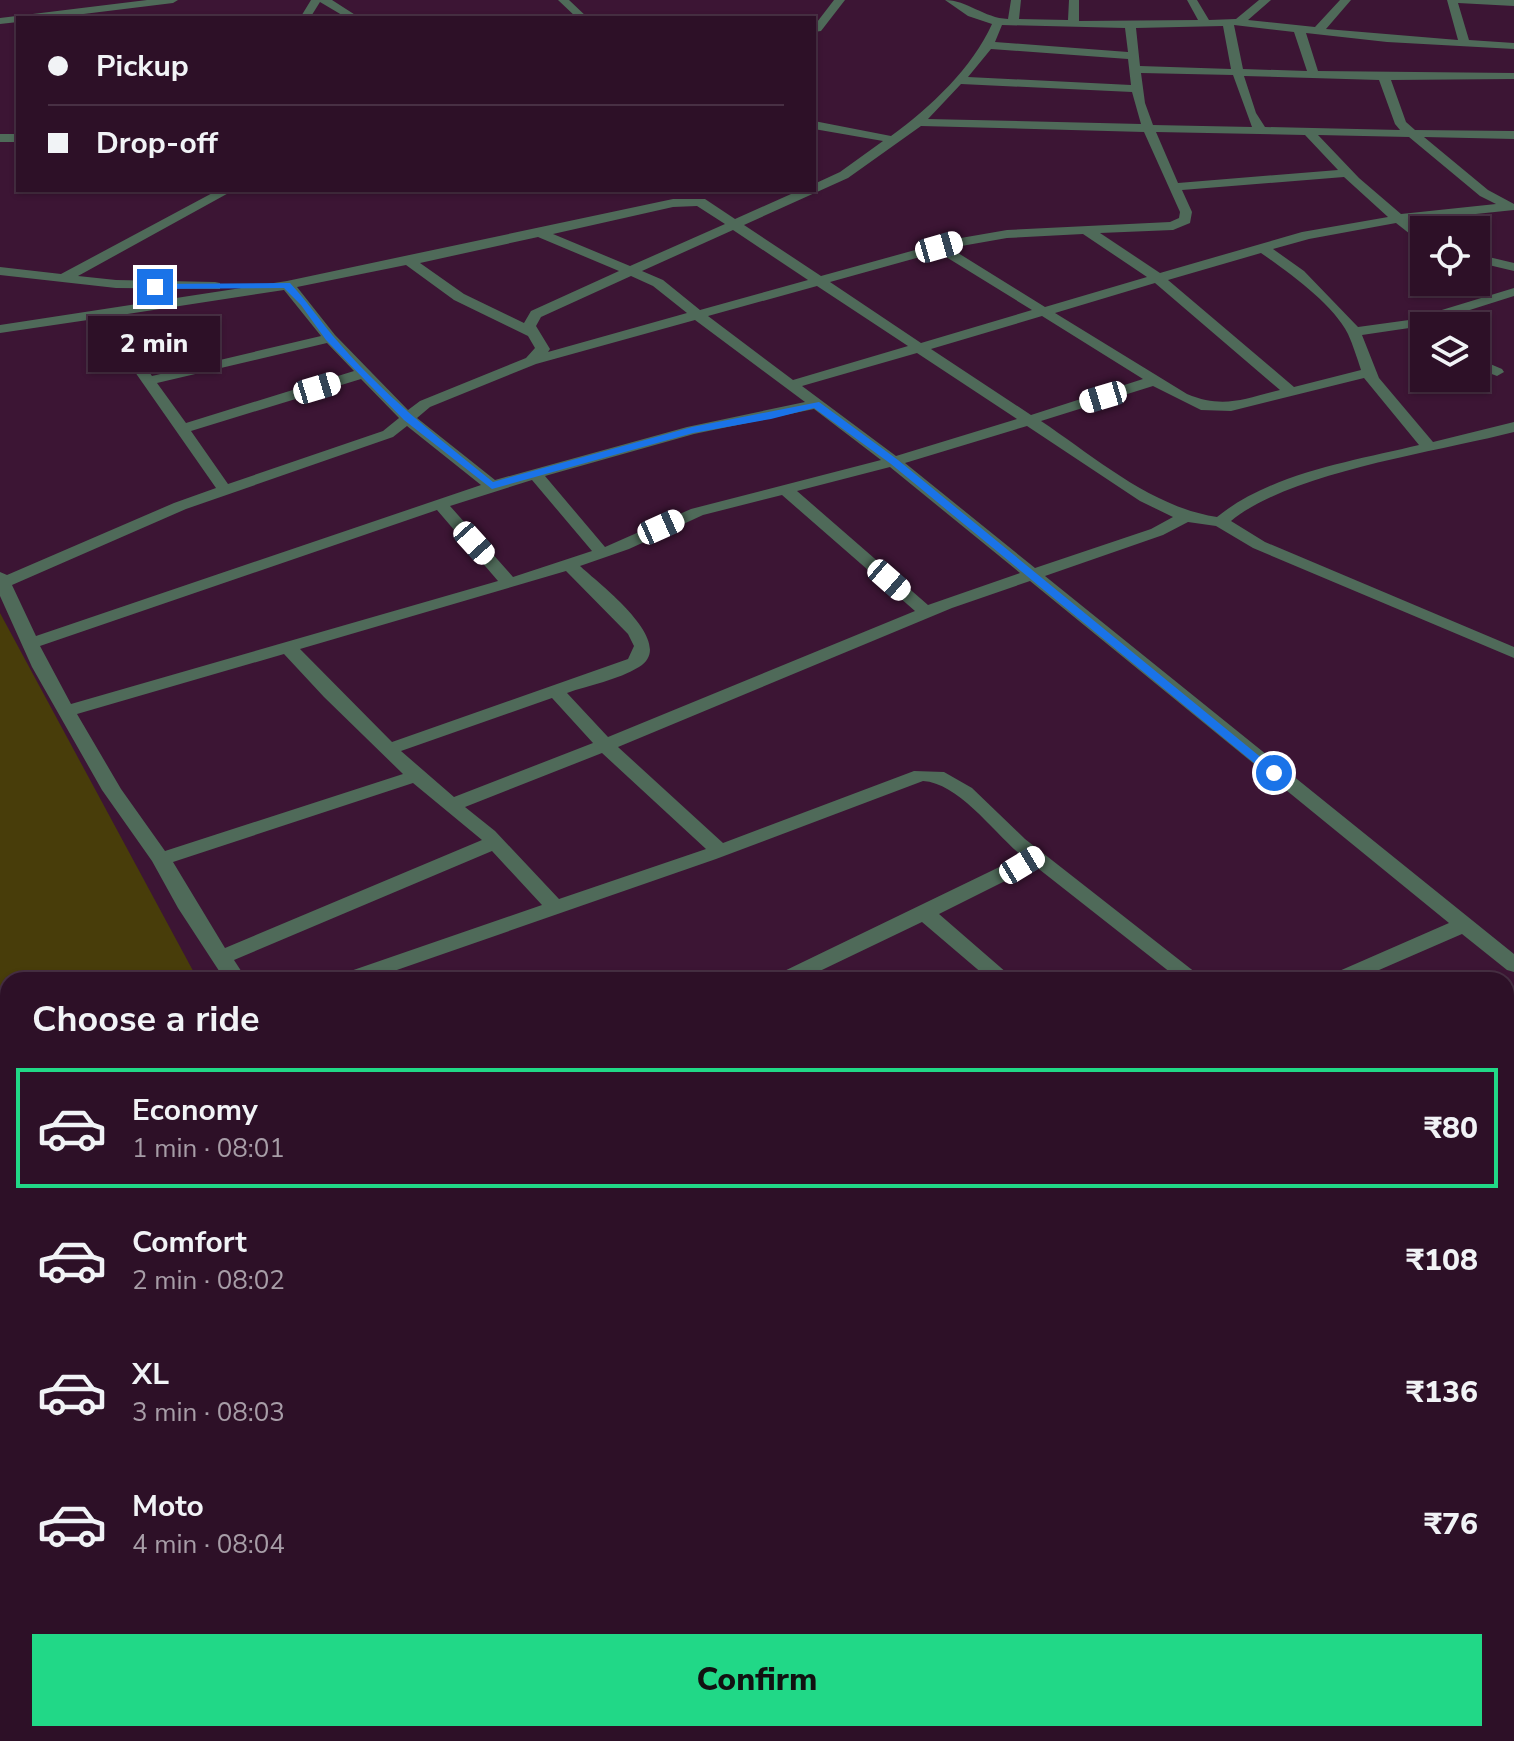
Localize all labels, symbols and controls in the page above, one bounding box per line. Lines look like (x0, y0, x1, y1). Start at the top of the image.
text: Pickup (96, 46, 189, 87)
text: Drop-off (96, 123, 218, 164)
map controls (1410, 216, 1490, 392)
button: locate (1410, 216, 1490, 296)
car (913, 229, 965, 265)
route end (137, 269, 173, 305)
button: layers (1410, 312, 1490, 392)
callout: 2 min (89, 315, 221, 371)
text: 2 min (120, 326, 188, 361)
car (291, 370, 343, 406)
car (1077, 379, 1129, 415)
car (634, 506, 688, 548)
car (449, 517, 499, 569)
car (863, 555, 915, 605)
route start (1256, 755, 1292, 791)
car (995, 842, 1049, 888)
text: Choose a ride (32, 995, 260, 1044)
text: Economy (132, 1090, 258, 1131)
icon: car (36, 1092, 108, 1164)
text: ₹80 (1424, 1108, 1478, 1149)
text: 1 min · 08:01 (132, 1131, 285, 1166)
text: Comfort (132, 1222, 247, 1263)
icon: car (36, 1224, 108, 1296)
text: ₹108 (1406, 1240, 1478, 1281)
text: 2 min · 08:02 (132, 1263, 285, 1298)
text: XL (132, 1354, 169, 1395)
icon: car (36, 1356, 108, 1428)
text: ₹136 (1406, 1372, 1478, 1413)
text: 3 min · 08:03 (132, 1395, 285, 1430)
text: Moto (132, 1486, 204, 1527)
icon: car (36, 1488, 108, 1560)
text: ₹76 (1424, 1504, 1478, 1545)
text: 4 min · 08:04 (132, 1527, 285, 1562)
button: Confirm (32, 1634, 1482, 1726)

